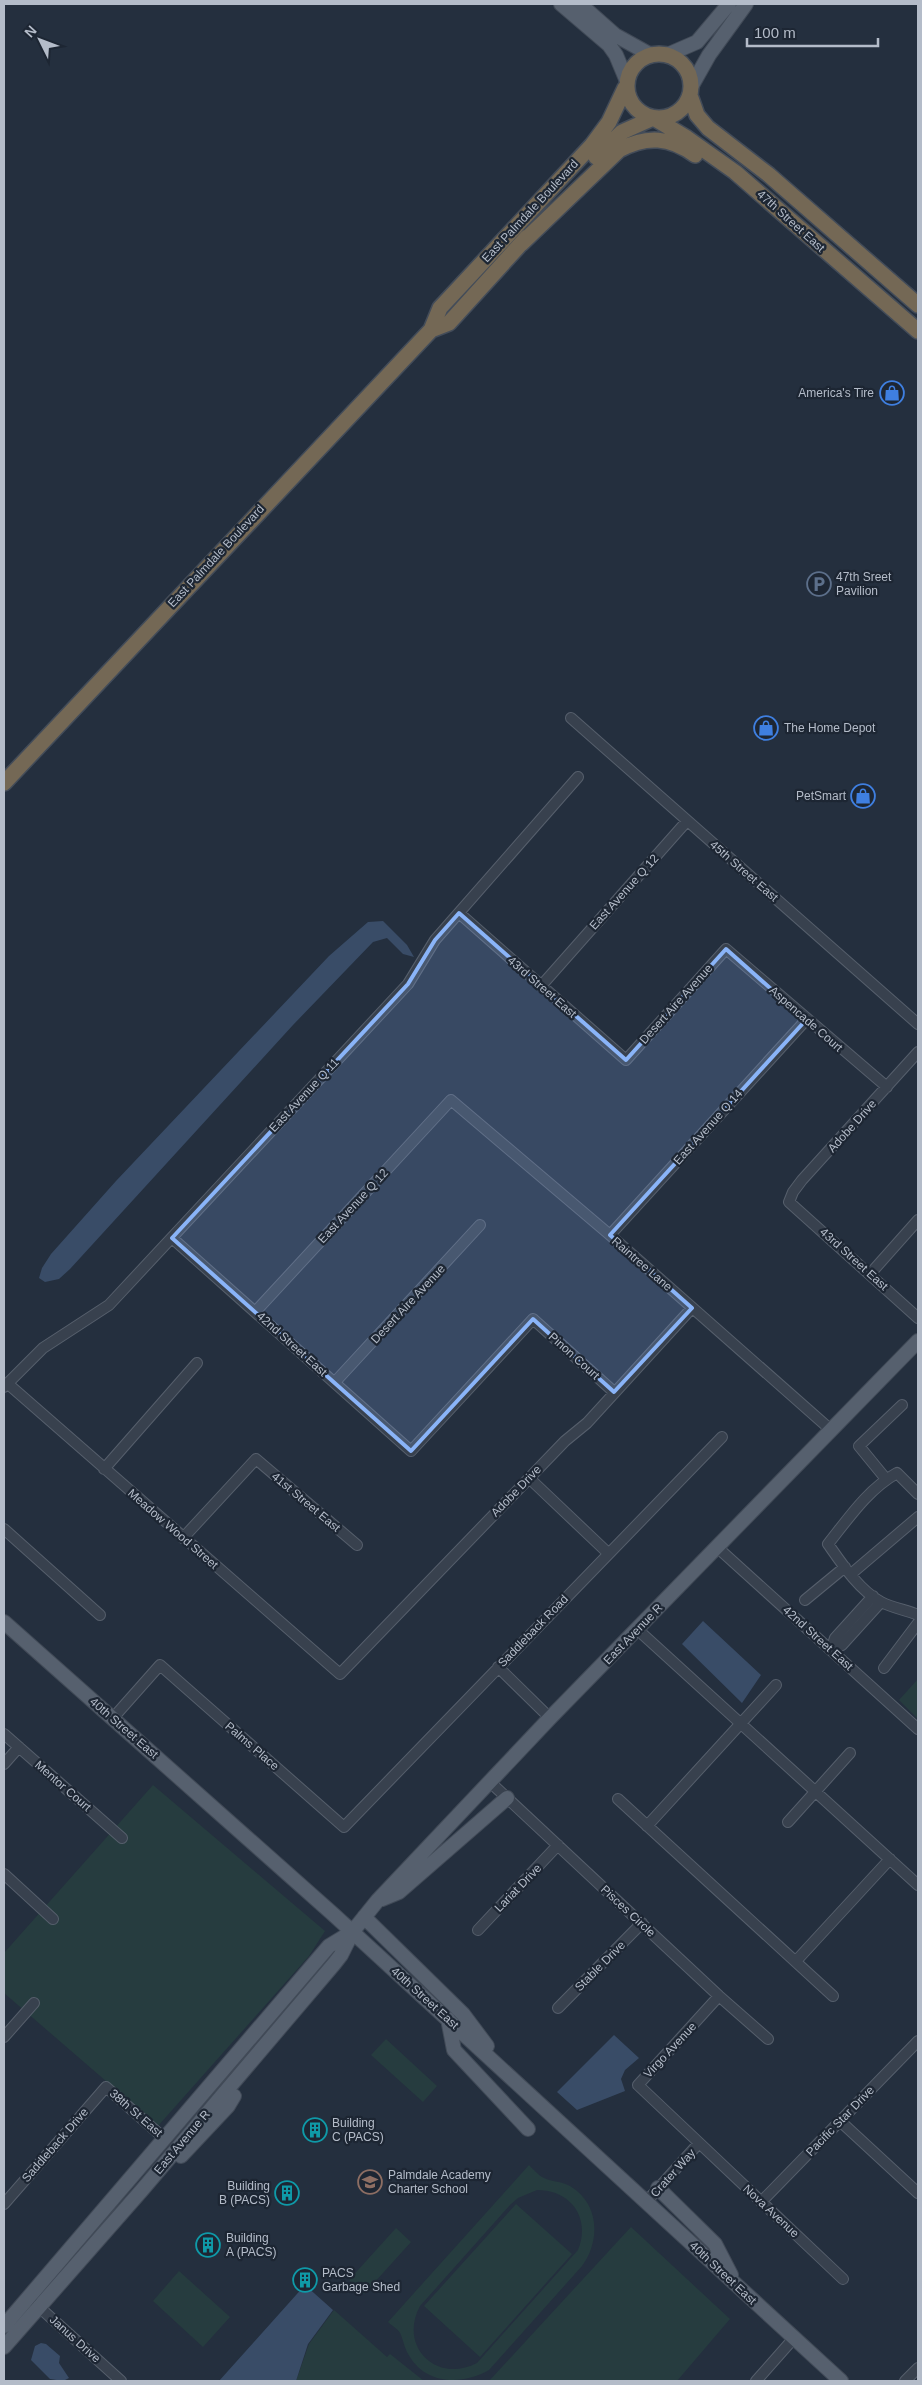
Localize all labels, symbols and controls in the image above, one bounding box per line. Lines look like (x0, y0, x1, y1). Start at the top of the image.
north arrow (15, 15, 65, 65)
scale bar (747, 15, 878, 47)
text: N (21, 22, 40, 40)
text: 100 m (754, 24, 796, 41)
street label: East Palmdale Boulevard (479, 157, 581, 265)
street label: 47th Street East (754, 187, 828, 255)
shop icon: America's Tire (879, 380, 905, 406)
place label: America's Tire (798, 386, 874, 400)
street label: East Palmdale Boulevard (165, 502, 267, 610)
place label: 47th Sreet Pavilion (836, 570, 892, 598)
parking icon: 47th Sreet Pavilion (806, 571, 832, 597)
shop icon: The Home Depot (753, 715, 779, 741)
place label: The Home Depot (784, 721, 876, 735)
shop icon: PetSmart (850, 783, 876, 809)
place label: PetSmart (796, 789, 847, 803)
street label: 45th Street East (707, 837, 782, 905)
street label: East Avenue Q 12 (587, 851, 662, 933)
street label: 43rd Street East (505, 953, 580, 1021)
street label: Desert Aire Avenue (636, 961, 716, 1047)
street label: Aspencade Court (766, 983, 846, 1055)
street label: East Avenue Q 11 (266, 1055, 342, 1135)
street label: East Avenue Q 14 (671, 1086, 746, 1168)
street label: Adobe Drive (825, 1097, 880, 1155)
street label: East Avenue Q 12 (315, 1166, 391, 1246)
street label: 43rd Street East (817, 1225, 891, 1294)
street label: Raintree Lane (609, 1234, 675, 1294)
street label: Desert Aire Avenue (368, 1262, 448, 1346)
street label: 42nd Street East (254, 1309, 330, 1380)
street label: Pinon Court (546, 1330, 603, 1383)
street label: Adobe Drive (488, 1462, 544, 1520)
street label: 41st Street East (269, 1469, 344, 1535)
street label: Meadow Wood Street (125, 1486, 222, 1572)
street label: Saddleback Road (495, 1592, 571, 1670)
street label: East Avenue R (600, 1600, 666, 1667)
street label: 42nd Street East (780, 1603, 856, 1674)
street label: 40th Street East (87, 1694, 162, 1762)
street label: Palms Place (222, 1719, 282, 1773)
street label: Mentor Court (32, 1758, 95, 1815)
street label: Lariat Drive (492, 1861, 545, 1915)
street label: Pisces Circle (598, 1882, 658, 1940)
street label: Stable Drive (572, 1938, 628, 1994)
street label: 40th Street East (388, 1964, 462, 2032)
street label: Virgo Avenue (641, 2019, 700, 2081)
street label: Pacific Star Drive (803, 2083, 877, 2159)
street label: 38th St East (107, 2086, 166, 2140)
street label: Saddleback Drive (19, 2105, 91, 2185)
street label: East Avenue R (151, 2107, 213, 2177)
place label: Building C (PACS) (332, 2116, 384, 2144)
building icon: Building C (PACS) (302, 2117, 328, 2143)
street label: Crater Way (648, 2146, 698, 2200)
place label: Palmdale Academy Charter School (388, 2168, 491, 2196)
school or university icon: Palmdale Academy Charter School (357, 2169, 383, 2195)
place label: Building B (PACS) (219, 2179, 270, 2207)
building icon: Building B (PACS) (274, 2180, 300, 2206)
street label: Nova Avenue (740, 2182, 802, 2241)
place label: Building A (PACS) (226, 2231, 276, 2259)
building icon: Building A (PACS) (195, 2232, 221, 2258)
street label: 40th Street East (687, 2239, 760, 2308)
place label: PACS Garbage Shed (322, 2266, 400, 2294)
building icon: PACS Garbage Shed (292, 2267, 318, 2293)
street label: Janus Drive (47, 2313, 103, 2366)

